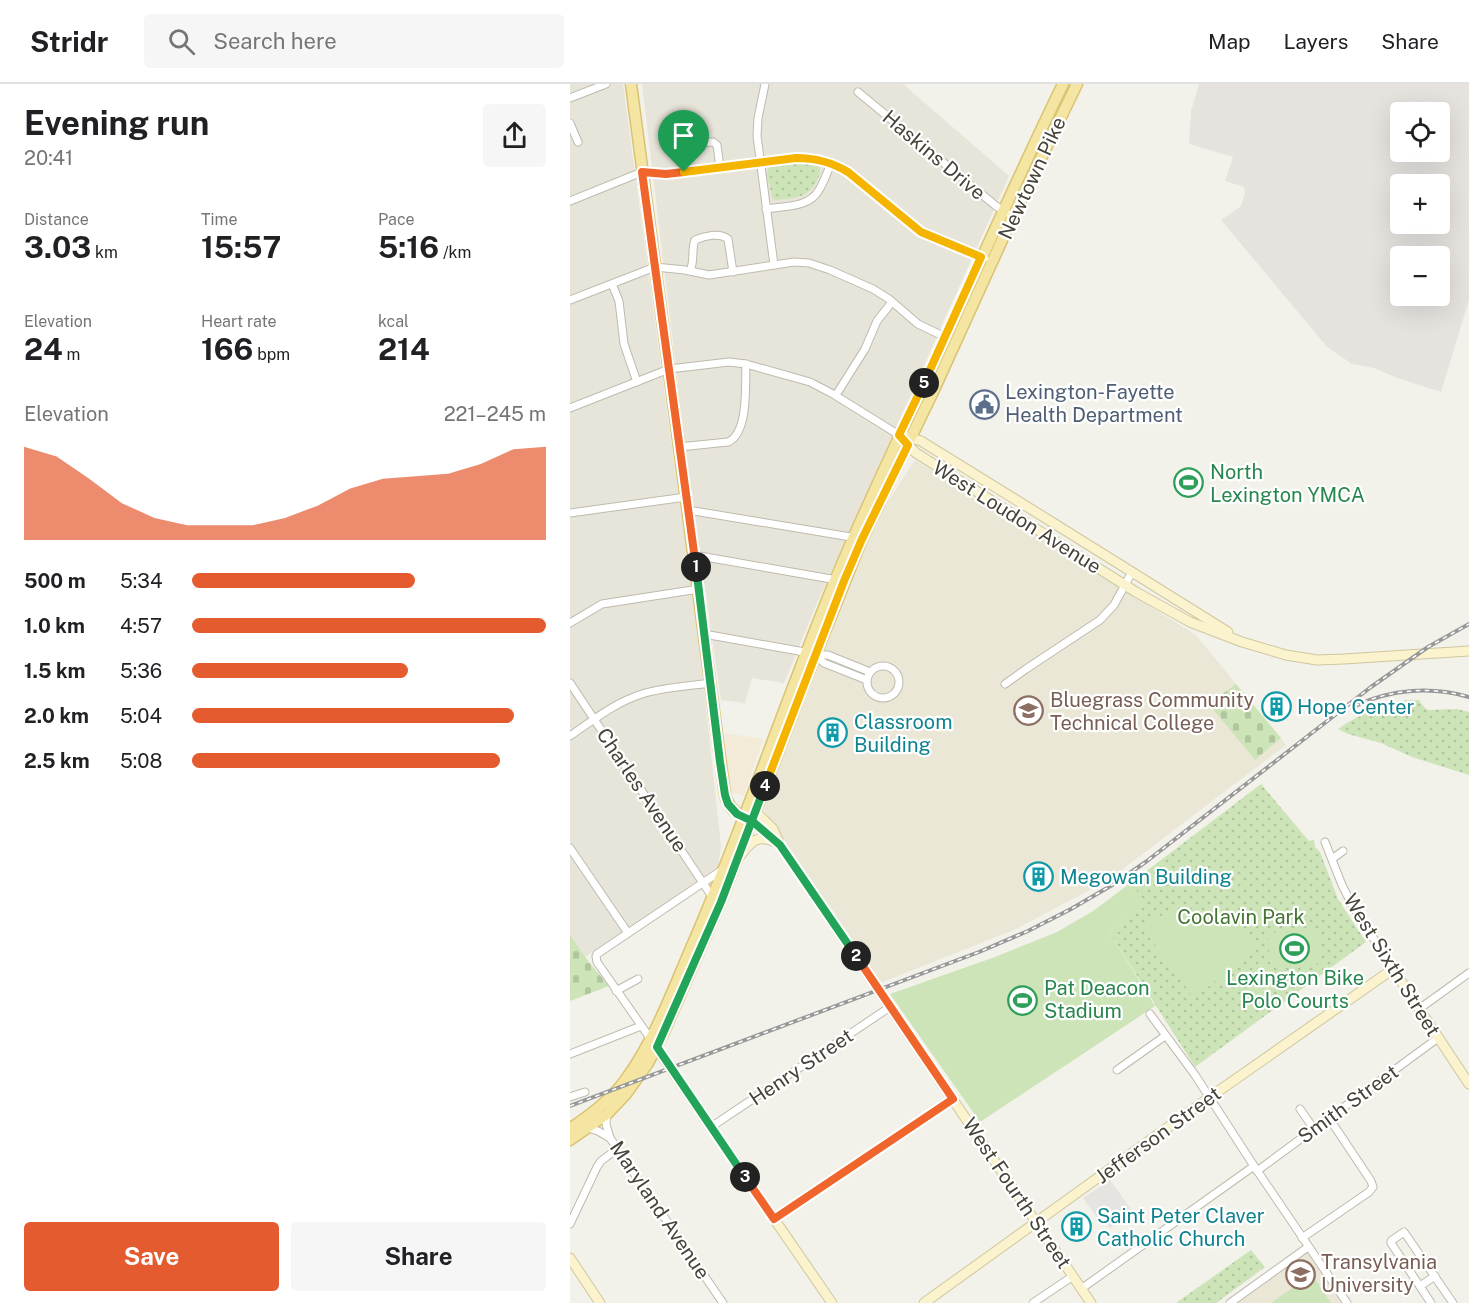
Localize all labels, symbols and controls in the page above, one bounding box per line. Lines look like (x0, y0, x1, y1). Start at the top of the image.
search box (144, 14, 564, 68)
text: Stridr (30, 25, 108, 58)
icon: search (165, 25, 198, 58)
text: Search here (213, 28, 337, 54)
text: Map (1208, 29, 1251, 54)
text: Layers (1284, 29, 1348, 54)
text: Share (1381, 29, 1439, 54)
map controls (1390, 102, 1450, 306)
button: locate (1390, 102, 1450, 162)
text: Evening run (24, 104, 209, 142)
button: share (483, 104, 546, 167)
street label: Haskins Drive (878, 105, 990, 205)
pin (658, 110, 709, 172)
street label: Newtown Pike (993, 113, 1071, 243)
icon: arrive (667, 119, 700, 152)
text: 20:41 (24, 146, 73, 170)
button: + (1390, 174, 1450, 234)
text: Distance (24, 210, 89, 229)
text: Time (201, 210, 237, 229)
text: Pace (378, 210, 415, 229)
text: 3.03 (24, 229, 91, 265)
text: 15:57 (201, 229, 281, 265)
text: 5:16 (378, 229, 439, 265)
text: km (91, 243, 118, 262)
text: /km (439, 243, 471, 262)
button: − (1390, 246, 1450, 306)
text: Elevation (24, 312, 92, 331)
text: Heart rate (201, 312, 277, 331)
text: kcal (378, 312, 409, 331)
text: 24 (24, 331, 63, 367)
text: 166 (201, 331, 253, 367)
text: 214 (378, 331, 430, 367)
text: m (63, 345, 80, 364)
text: bpm (253, 345, 290, 364)
pin: 5 (909, 368, 939, 398)
text: 5 (919, 373, 929, 392)
place label: Lexington-Fayette Health Department (1005, 380, 1183, 427)
public building icon: Lexington-Fayette Health Department (968, 388, 1000, 420)
text: Elevation (24, 402, 109, 426)
text: 221–245 m (444, 402, 546, 426)
street label: West Loudon Avenue (928, 455, 1106, 579)
place label: North Lexington YMCA (1210, 460, 1365, 507)
sports icon: North Lexington YMCA (1173, 467, 1205, 499)
pin: 1 (681, 552, 711, 582)
text: 1 (693, 557, 699, 576)
text: 500 m (24, 569, 86, 593)
text: 5:34 (120, 569, 162, 593)
text: 1.0 km (24, 614, 85, 638)
text: 4:57 (120, 614, 162, 638)
text: 1.5 km (24, 659, 85, 683)
text: 5:36 (120, 659, 162, 683)
place label: Bluegrass Community Technical College (1050, 688, 1255, 735)
building icon: Hope Center (1260, 691, 1292, 723)
school or university icon: Bluegrass Community Technical College (1013, 695, 1045, 727)
place label: Hope Center (1297, 695, 1414, 719)
text: 2.0 km (24, 704, 89, 728)
text: 5:04 (120, 704, 162, 728)
place label: Classroom Building (854, 710, 952, 757)
building icon: Classroom Building (817, 717, 849, 749)
street label: Charles Avenue (592, 723, 692, 857)
text: 2.5 km (24, 749, 90, 773)
text: 5:08 (120, 749, 162, 773)
pin: 4 (750, 771, 780, 801)
text: 4 (760, 776, 770, 795)
building icon: Megowan Building (1023, 861, 1055, 893)
place label: Megowan Building (1060, 865, 1232, 889)
street label: West Sixth Street (1338, 889, 1446, 1041)
park label: Coolavin Park (1177, 905, 1305, 929)
sports icon: Lexington Bike Polo Courts (1279, 932, 1311, 964)
pin: 2 (841, 941, 871, 971)
text: 2 (851, 946, 861, 965)
place label: Lexington Bike Polo Courts (1226, 966, 1364, 1013)
place label: Pat Deacon Stadium (1044, 976, 1150, 1023)
sports icon: Pat Deacon Stadium (1007, 984, 1039, 1016)
street label: Henry Street (745, 1023, 857, 1111)
street label: Smith Street (1293, 1060, 1403, 1148)
street label: Jefferson Street (1091, 1081, 1225, 1189)
street label: West Fourth Street (958, 1113, 1076, 1273)
street label: Maryland Avenue (605, 1136, 715, 1284)
pin: 3 (730, 1162, 760, 1192)
text: 3 (740, 1167, 750, 1186)
place label: Saint Peter Claver Catholic Church (1097, 1204, 1265, 1251)
building icon: Saint Peter Claver Catholic Church (1060, 1211, 1092, 1243)
button: Save (24, 1222, 279, 1291)
button: Share (291, 1222, 546, 1291)
place label: Transylvania University (1321, 1250, 1437, 1297)
school or university icon: Transylvania University (1284, 1258, 1316, 1290)

